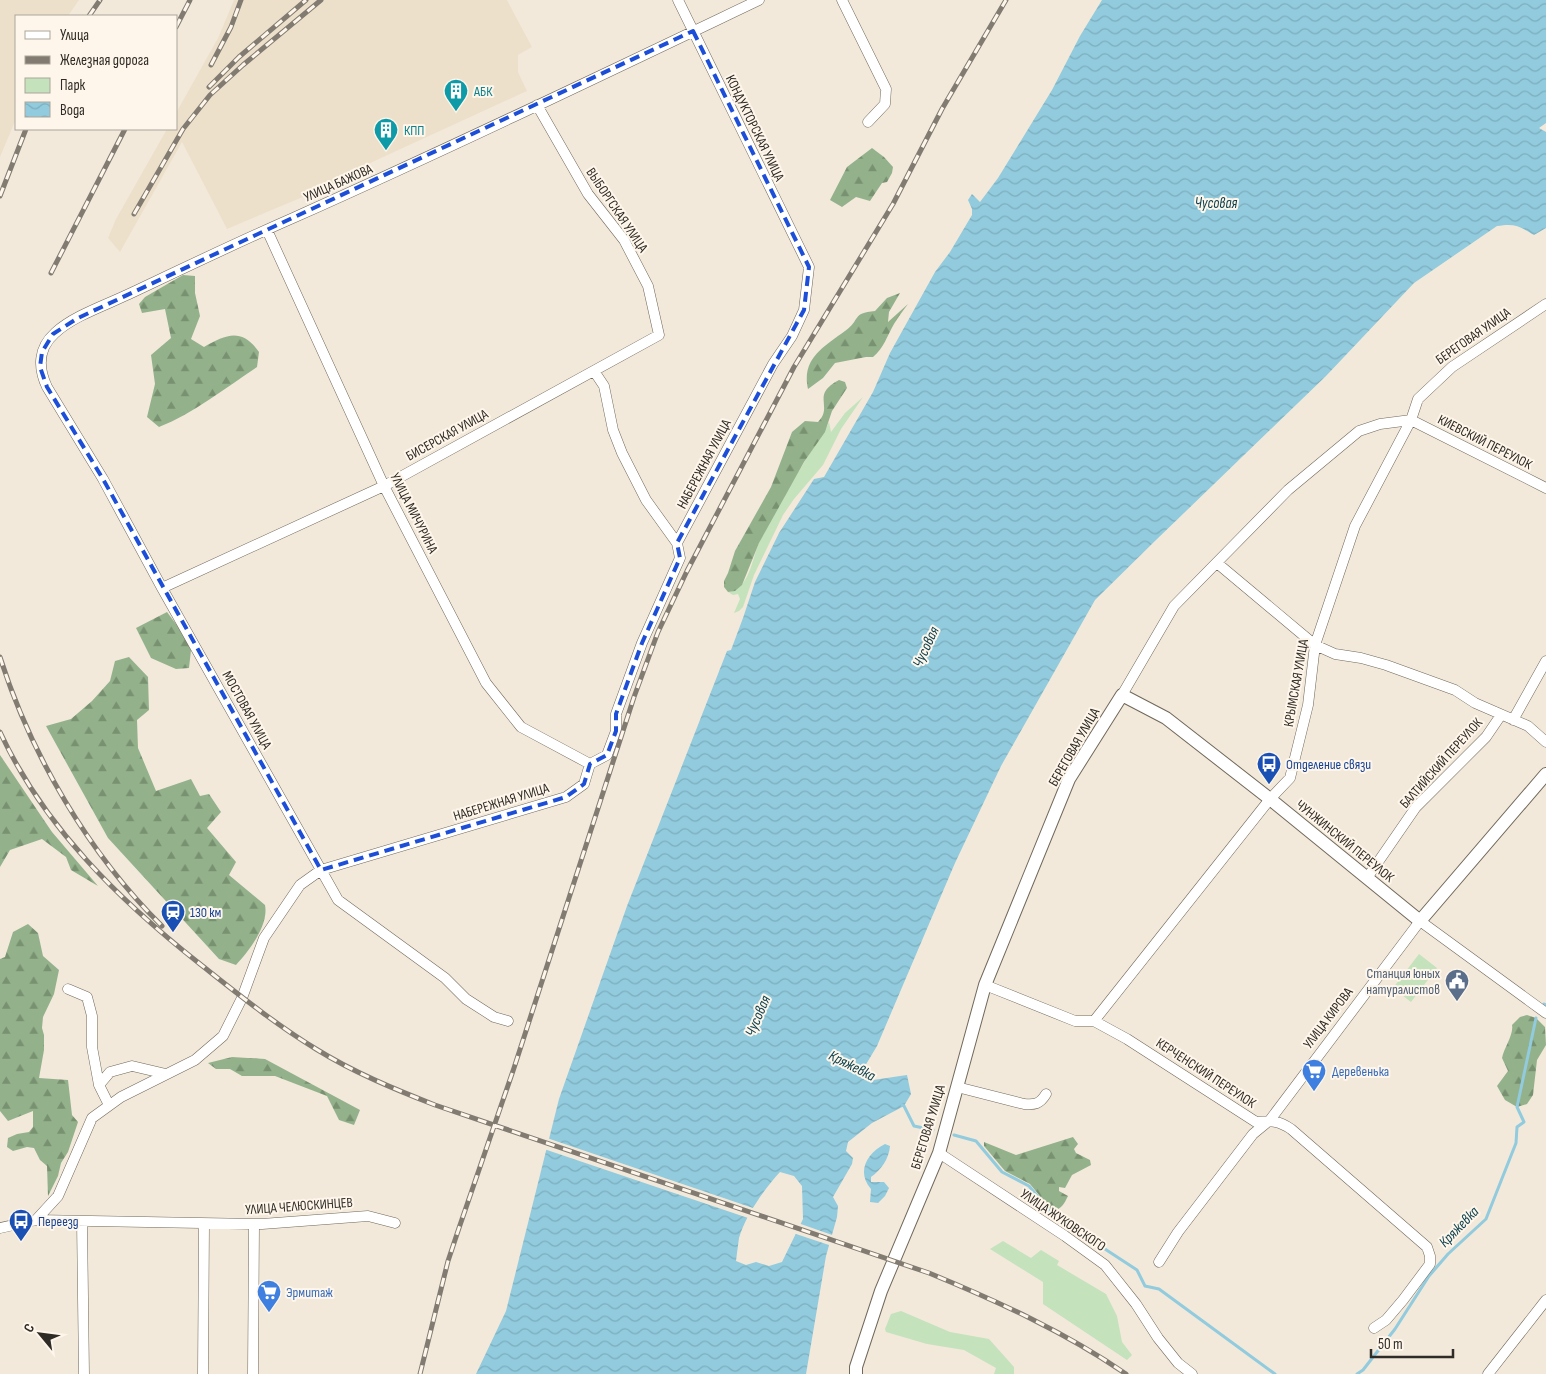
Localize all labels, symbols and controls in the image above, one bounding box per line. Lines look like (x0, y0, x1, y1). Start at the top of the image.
legend (15, 15, 178, 130)
text: Улица (60, 26, 89, 45)
text: Железная дорога (60, 51, 149, 70)
street label: КОНДУКТОРСКАЯ УЛИЦА (722, 72, 789, 185)
text: Парк (60, 76, 86, 95)
building icon: АБК (443, 78, 469, 112)
place label: АБК (473, 83, 493, 100)
text: Вода (60, 101, 85, 120)
building icon: КПП (373, 117, 399, 151)
place label: КПП (404, 122, 424, 139)
street label: УЛИЦА БАЖОВА (301, 160, 376, 206)
street label: ВЫБОРГСКАЯ УЛИЦА (582, 164, 652, 256)
water label: Чусовая (1195, 194, 1238, 213)
street label: БЕРЕГОВАЯ УЛИЦА (1432, 303, 1515, 368)
street label: БИСЕРСКАЯ УЛИЦА (403, 405, 492, 465)
street label: КИЕВСКИЙ ПЕРЕУЛОК (1435, 411, 1536, 473)
street label: НАБЕРЕЖНАЯ УЛИЦА (673, 415, 735, 512)
street label: УЛИЦА МИЧУРИНА (386, 470, 442, 557)
water label: Чусовая (908, 623, 944, 670)
street label: КРЫМСКАЯ УЛИЦА (1280, 637, 1312, 728)
street label: МОСТОВАЯ УЛИЦА (219, 668, 276, 753)
street label: БЕРЕГОВАЯ УЛИЦА (1045, 704, 1104, 789)
street label: БАЛТИЙСКИЙ ПЕРЕУЛОК (1396, 714, 1487, 812)
bus stop icon: Отделение связи (1256, 751, 1282, 785)
place label: Отделение связи (1286, 756, 1371, 773)
street label: НАБЕРЕЖНАЯ УЛИЦА (451, 779, 552, 825)
street label: ЧУНЖИНСКИЙ ПЕРЕУЛОК (1292, 796, 1398, 886)
station icon: 130 км (160, 899, 186, 933)
place label: 130 км (190, 904, 222, 921)
place label: Станция юных натуралистов (1366, 965, 1441, 998)
public building icon: Станция юных натуралистов (1444, 968, 1470, 1002)
street label: УЛИЦА КИРОВА (1299, 983, 1357, 1052)
water label: Чусовая (741, 992, 775, 1039)
street label: КЕРЧЕНСКИЙ ПЕРЕУЛОК (1153, 1034, 1260, 1112)
water label: Кряжевка (826, 1046, 878, 1086)
supermarket icon: Деревенька (1301, 1058, 1327, 1092)
place label: Деревенька (1332, 1063, 1389, 1080)
street label: БЕРЕГОВАЯ УЛИЦА (907, 1082, 949, 1171)
street label: УЛИЦА ЖУКОВСКОГО (1017, 1185, 1109, 1255)
street label: УЛИЦА ЧЕЛЮСКИНЦЕВ (245, 1194, 353, 1218)
water label: Кряжевка (1435, 1203, 1483, 1251)
bus stop icon: Переезд (8, 1208, 34, 1242)
place label: Переезд (38, 1213, 79, 1230)
supermarket icon: Эрмитаж (256, 1279, 282, 1313)
place label: Эрмитаж (286, 1284, 333, 1301)
north arrow (15, 1309, 65, 1359)
text: С (20, 1321, 38, 1335)
scale bar (1371, 1326, 1454, 1358)
text: 50 m (1378, 1335, 1403, 1354)

